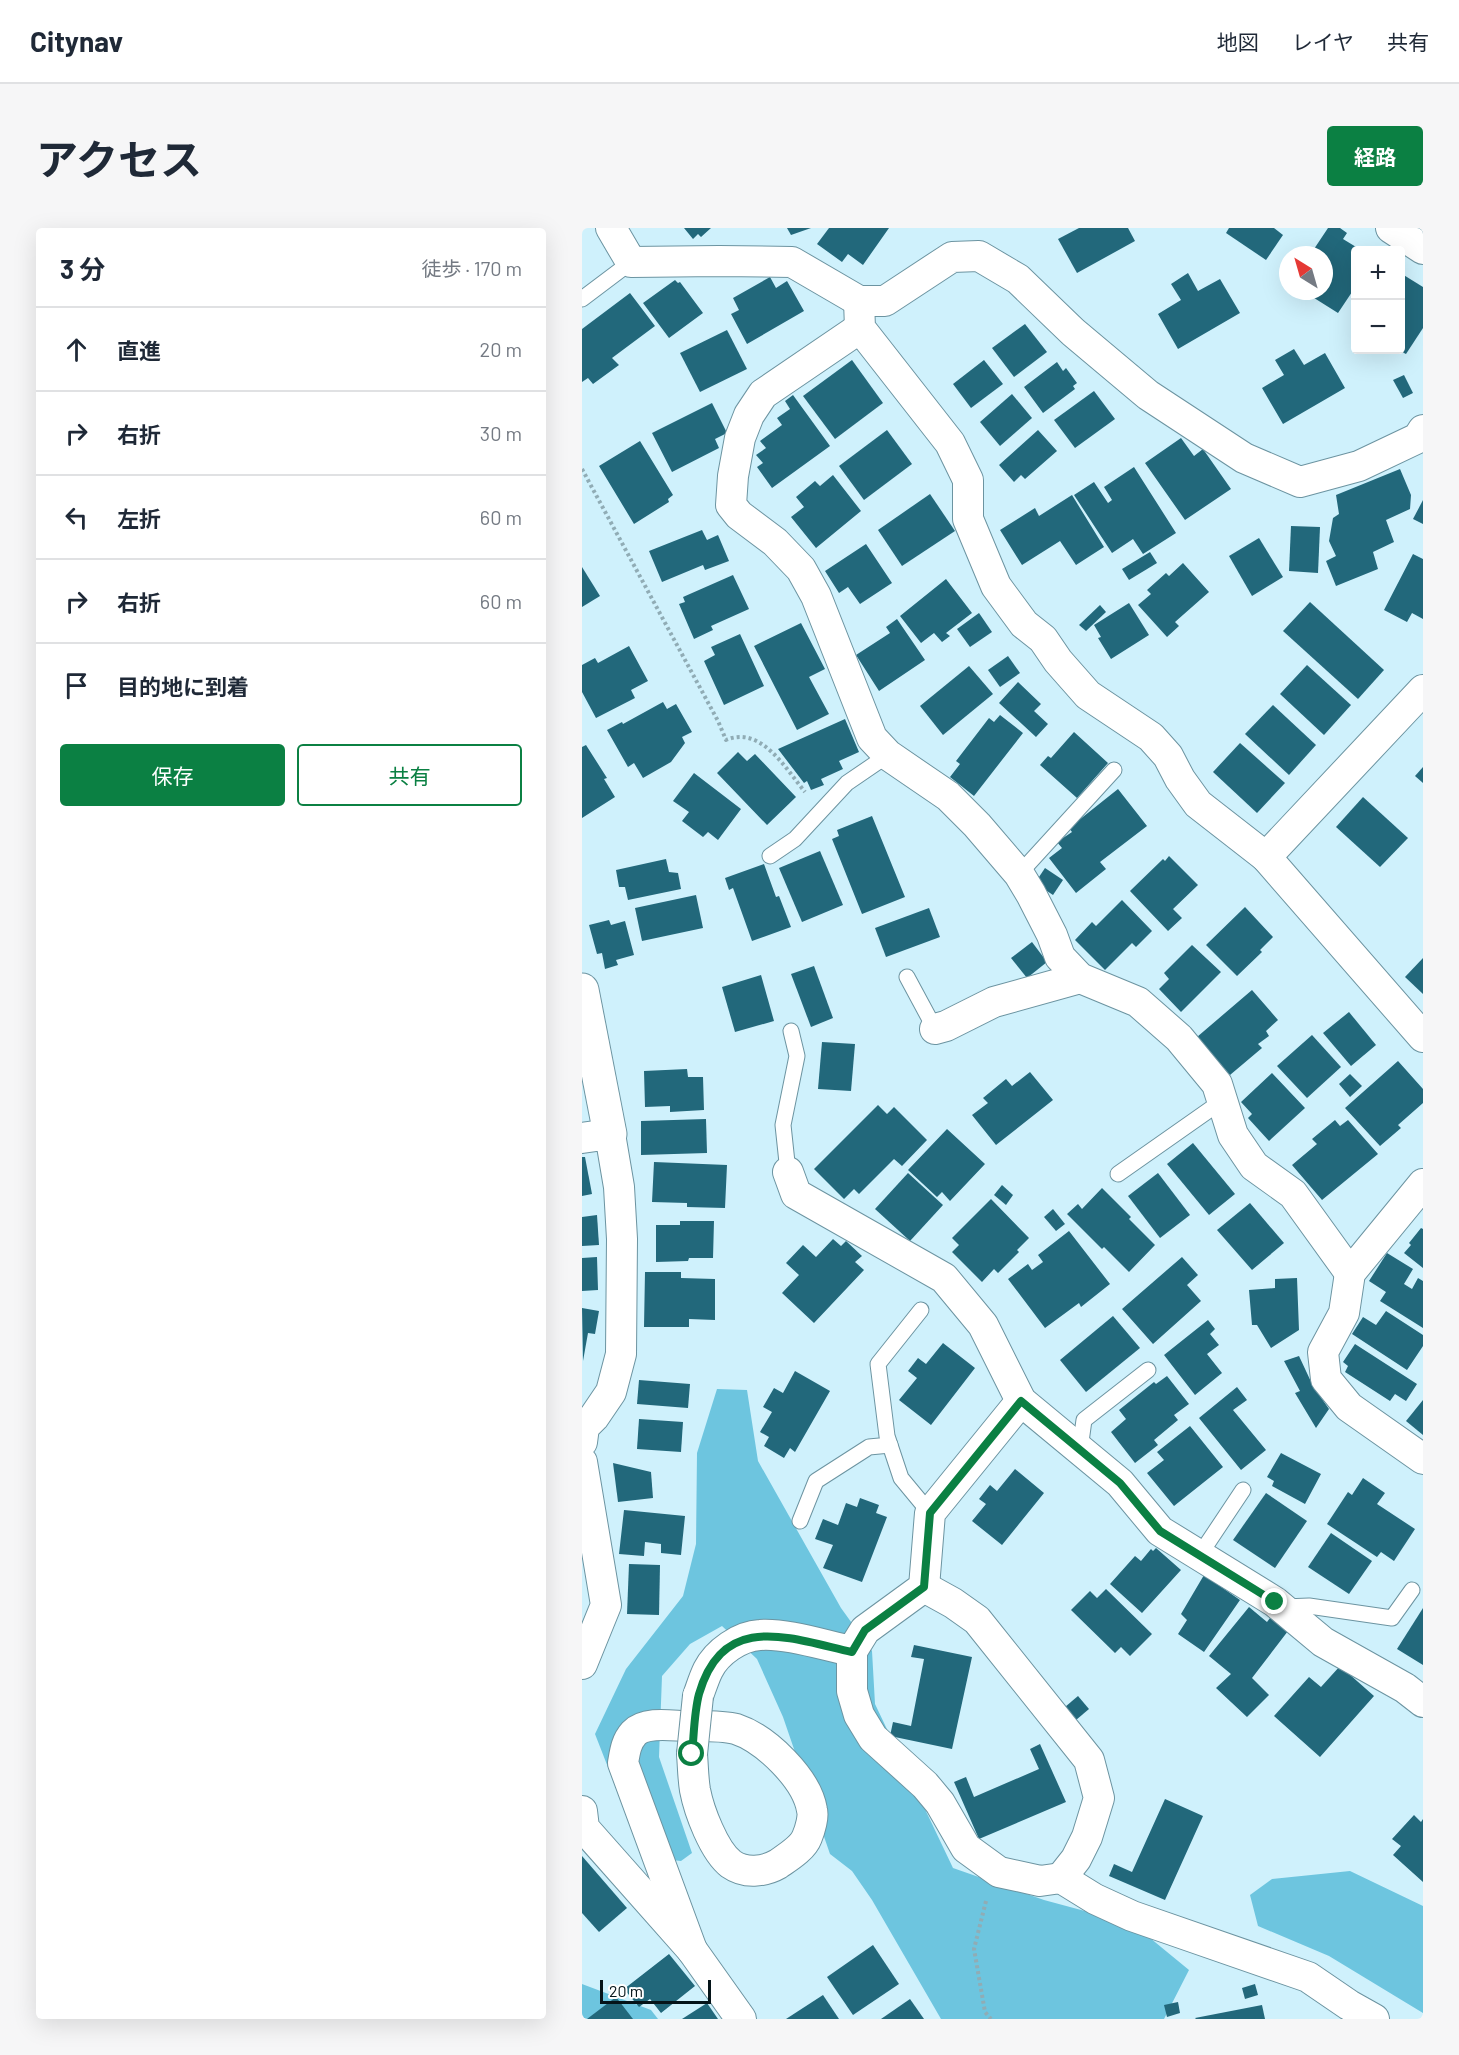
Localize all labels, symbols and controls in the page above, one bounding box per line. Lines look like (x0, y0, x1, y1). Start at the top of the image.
text: Citynav (30, 24, 123, 58)
text: 地図 (1217, 29, 1259, 54)
text: レイヤ (1292, 29, 1354, 54)
text: 共有 (1387, 29, 1429, 54)
button: 経路 (1327, 126, 1423, 186)
text: アクセス (36, 133, 202, 183)
north arrow (1279, 246, 1333, 300)
map controls (1351, 246, 1405, 354)
button: + (1351, 246, 1405, 300)
text: 3 分 (60, 253, 105, 284)
text: 徒歩 · 170 m (422, 256, 522, 280)
button: − (1351, 300, 1405, 354)
icon: ahead (60, 333, 93, 366)
text: 直進 (117, 337, 161, 363)
text: 20 m (479, 337, 522, 361)
icon: right (60, 417, 93, 450)
text: 右折 (117, 421, 161, 447)
text: 30 m (480, 421, 522, 445)
icon: left (60, 501, 93, 534)
text: 左折 (117, 505, 161, 531)
text: 60 m (480, 505, 522, 529)
icon: right (60, 585, 93, 618)
text: 右折 (117, 589, 161, 615)
text: 60 m (480, 589, 522, 613)
icon: arrive (60, 669, 93, 702)
text: 目的地に到着 (117, 673, 249, 699)
button: 保存 (60, 744, 285, 806)
button: 共有 (297, 744, 522, 806)
route end (1261, 1588, 1287, 1614)
route start (678, 1740, 704, 1766)
scale bar (600, 1977, 711, 2004)
text: 20 m (609, 1981, 643, 2000)

